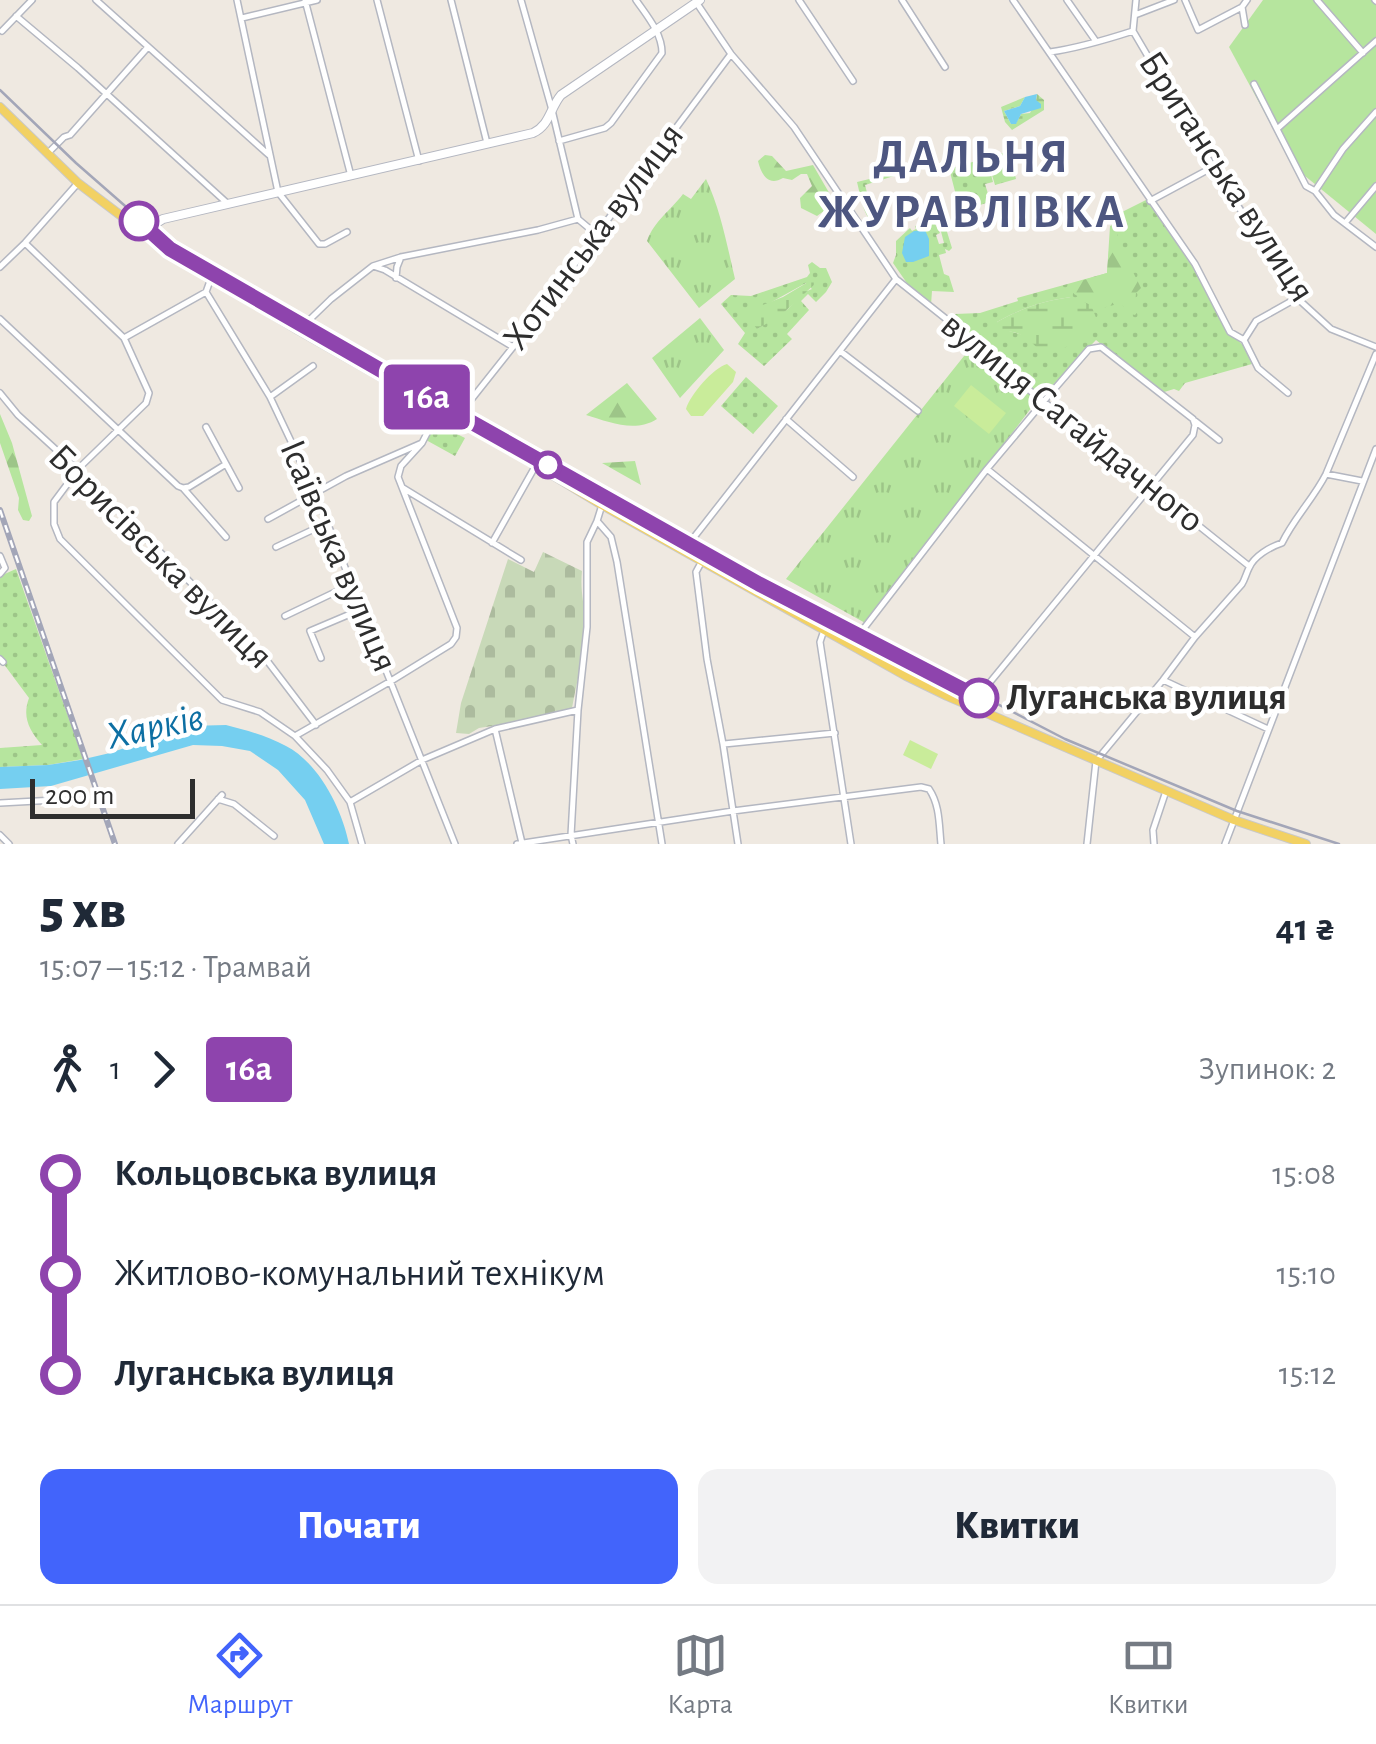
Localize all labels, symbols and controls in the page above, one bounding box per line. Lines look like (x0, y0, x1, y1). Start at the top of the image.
street label: Британська вулиця (1131, 45, 1321, 309)
street label: Хотинська вулиця (497, 117, 691, 357)
district label: ДАЛЬНЯ ЖУРАВЛІВКА (817, 134, 1127, 237)
unlabelled marker (120, 202, 158, 240)
street label: вулиця Сагайдачного (933, 306, 1211, 540)
line badge: 16a (370, 364, 484, 430)
text: 16a (404, 380, 450, 415)
street label: Ісаївська вулиця (272, 434, 404, 678)
street label: Борисівська вулиця (41, 438, 279, 676)
unlabelled marker (535, 452, 561, 478)
marker: Луганська вулиця (960, 679, 998, 717)
place label: Луганська вулиця (1006, 679, 1287, 717)
water label: Харків (103, 697, 207, 757)
scale bar (30, 774, 195, 818)
text: 200 m (45, 782, 114, 810)
text: 5 хв (40, 883, 126, 938)
text: 41 ₴ (1276, 910, 1336, 948)
text: 15:07 – 15:12 · Трамвай (40, 951, 312, 983)
icon: walk (40, 1042, 95, 1097)
icon: forward (136, 1042, 191, 1097)
text: 16a (226, 1052, 272, 1087)
text: 1 (110, 1053, 121, 1085)
text: Зупинок: 2 (1199, 1053, 1336, 1085)
text: Кольцовська вулиця (114, 1155, 437, 1193)
text: 15:08 (1272, 1158, 1336, 1190)
text: Житлово-комунальний технікум (114, 1255, 605, 1293)
text: 15:10 (1276, 1258, 1336, 1290)
text: Луганська вулиця (114, 1355, 395, 1393)
text: 15:12 (1279, 1358, 1336, 1390)
button: Почати (40, 1469, 678, 1584)
button: Квитки (698, 1469, 1336, 1584)
tab: Маршрут (187, 1628, 293, 1722)
tab: Карта (667, 1628, 733, 1722)
tab: Квитки (1108, 1628, 1189, 1722)

